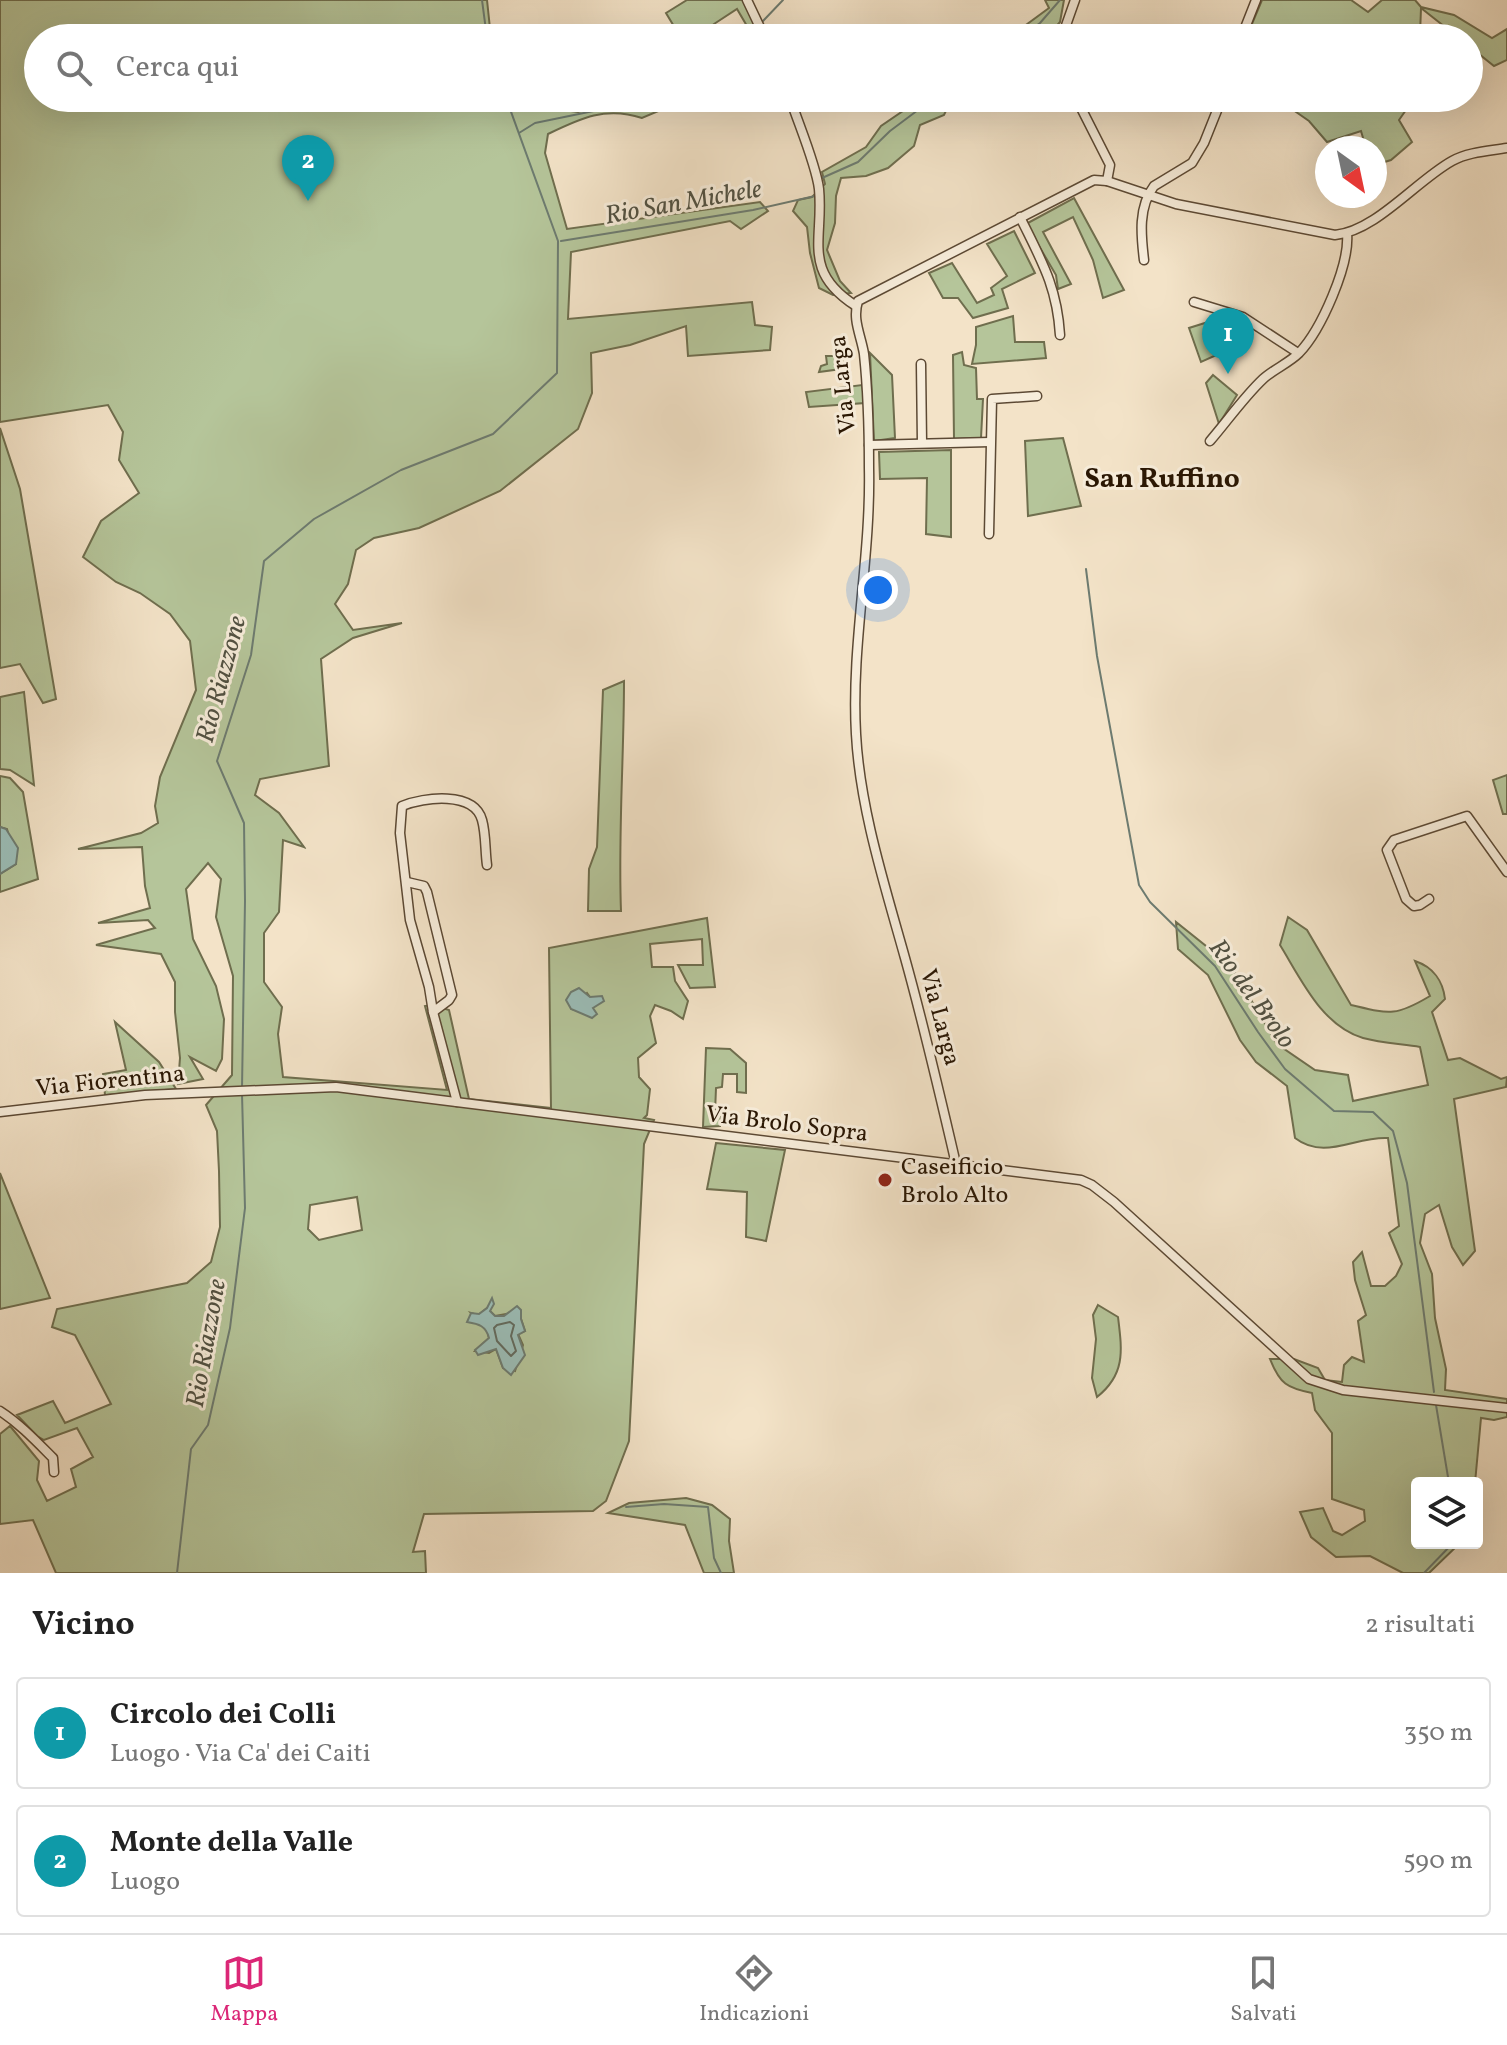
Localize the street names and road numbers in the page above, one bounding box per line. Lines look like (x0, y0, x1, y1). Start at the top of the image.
street label: Via Larga (822, 334, 866, 436)
street label: Via Larga (910, 965, 968, 1070)
street label: Via Fiorentina (34, 1057, 186, 1107)
street label: Via Brolo Sopra (704, 1098, 870, 1152)

